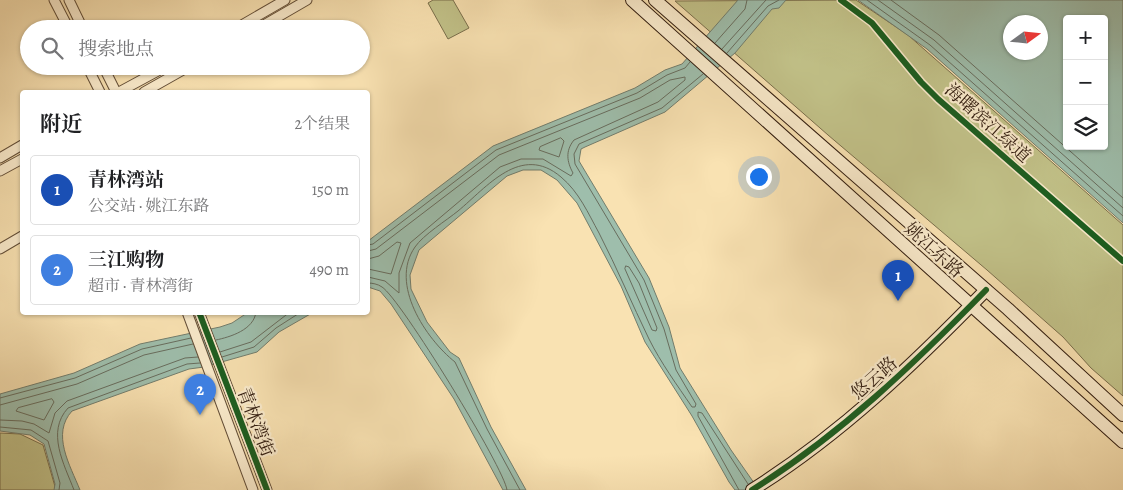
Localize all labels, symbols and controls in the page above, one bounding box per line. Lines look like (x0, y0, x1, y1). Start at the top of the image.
north arrow (1003, 15, 1048, 60)
map controls (1063, 15, 1108, 150)
button: + (1063, 15, 1108, 60)
search box (20, 20, 370, 75)
icon: search (38, 34, 66, 62)
text: 搜索地点 (78, 36, 154, 62)
button: − (1063, 60, 1108, 105)
street label: 海曙滨江绿道 (940, 78, 1036, 168)
button: layers (1063, 105, 1108, 150)
text: 附近 (40, 110, 82, 138)
text: 2个结果 (294, 113, 350, 135)
your location (746, 164, 772, 190)
text: 青林湾站 (88, 167, 164, 193)
text: 1 (54, 179, 60, 201)
text: 150 m (312, 179, 349, 201)
text: 公交站 · 姚江东路 (88, 195, 210, 217)
street label: 姚江东路 (899, 217, 969, 283)
text: 三江购物 (88, 247, 164, 273)
text: 2 (53, 259, 61, 281)
text: 490 m (309, 259, 349, 281)
pin: 1 (882, 260, 914, 301)
text: 超市 · 青林湾街 (88, 275, 194, 297)
street label: 悠云路 (846, 351, 902, 405)
pin: 2 (184, 374, 216, 415)
street label: 青林湾街 (232, 384, 280, 460)

